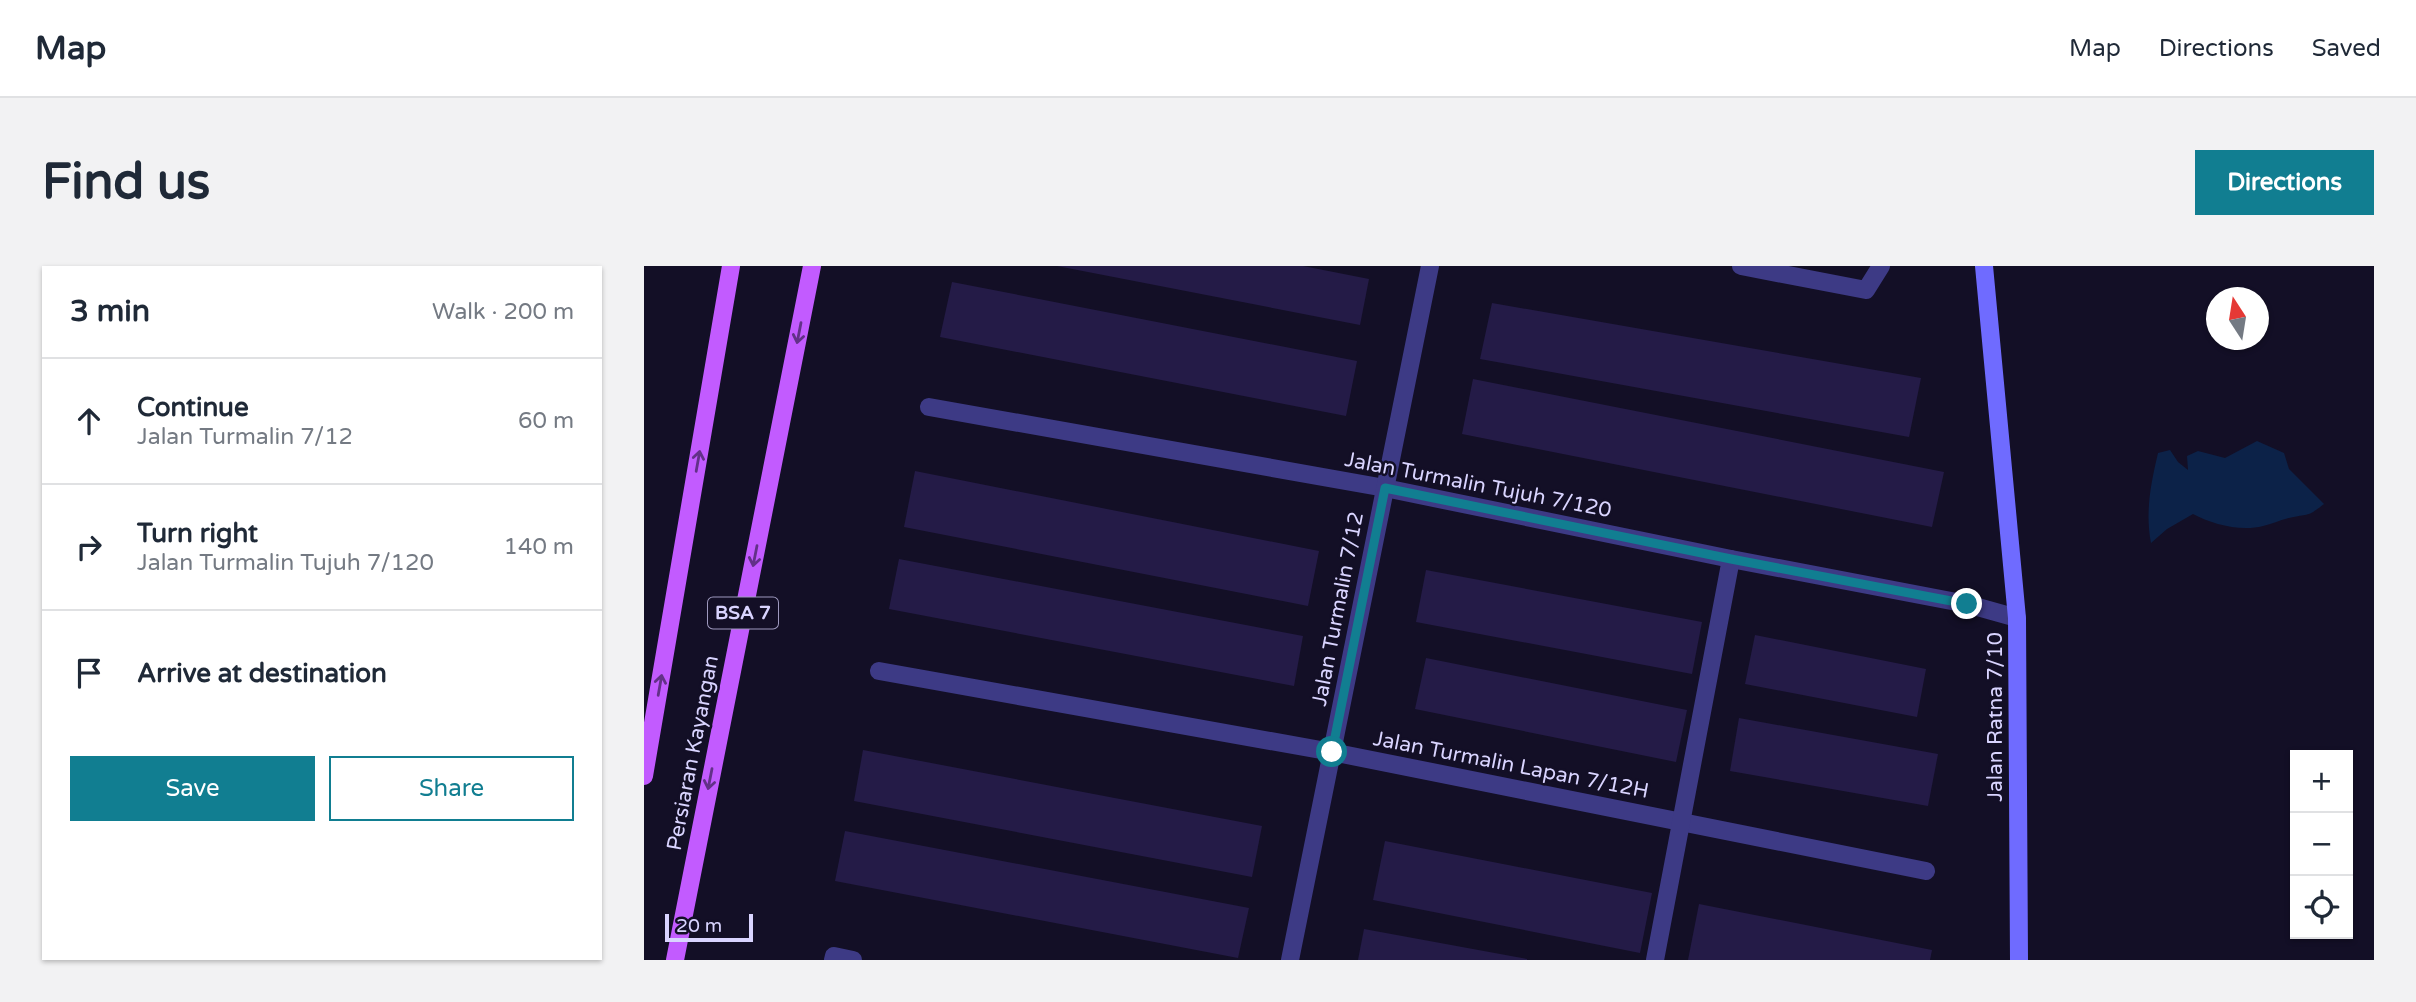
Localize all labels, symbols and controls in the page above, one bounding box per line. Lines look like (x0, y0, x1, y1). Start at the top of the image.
text: Map (35, 29, 106, 68)
text: Map (2069, 34, 2121, 63)
text: Directions (2159, 34, 2274, 63)
text: Saved (2312, 34, 2381, 63)
button: Directions (2195, 150, 2374, 215)
text: Find us (42, 153, 210, 212)
north arrow (2206, 287, 2269, 350)
text: 3 min (70, 293, 150, 330)
text: Walk · 200 m (432, 298, 574, 326)
one-way arrow (791, 321, 805, 344)
text: Continue (137, 392, 249, 423)
icon: ahead (70, 402, 108, 440)
text: 60 m (518, 407, 574, 435)
text: Jalan Turmalin 7/12 (137, 423, 353, 451)
street label: Jalan Turmalin Tujuh 7/120 (1343, 447, 1613, 523)
one-way arrow (691, 450, 705, 472)
street label: Jalan Turmalin 7/12 (1307, 510, 1369, 708)
text: Turn right (137, 518, 258, 549)
icon: right (70, 528, 108, 566)
text: 140 m (504, 533, 574, 561)
one-way arrow (747, 544, 761, 567)
text: Jalan Turmalin Tujuh 7/120 (137, 549, 434, 577)
route end (1951, 588, 1982, 619)
road number: BSA 7 (708, 598, 778, 628)
street label: Jalan Ratna 7/10 (1983, 632, 2008, 802)
street label: Persiaran Kayangan (662, 653, 724, 853)
icon: arrive (70, 654, 108, 692)
text: Arrive at destination (137, 658, 387, 689)
one-way arrow (653, 674, 667, 697)
street label: Jalan Turmalin Lapan 7/12H (1371, 726, 1651, 804)
route start (1316, 736, 1347, 767)
map controls (2290, 750, 2353, 939)
button: + (2290, 750, 2353, 813)
button: Save (70, 756, 315, 821)
button: Share (329, 756, 574, 821)
one-way arrow (703, 767, 717, 790)
button: − (2290, 813, 2353, 876)
button: locate (2290, 876, 2353, 939)
scale bar (665, 911, 752, 943)
text: 20 m (676, 915, 722, 937)

